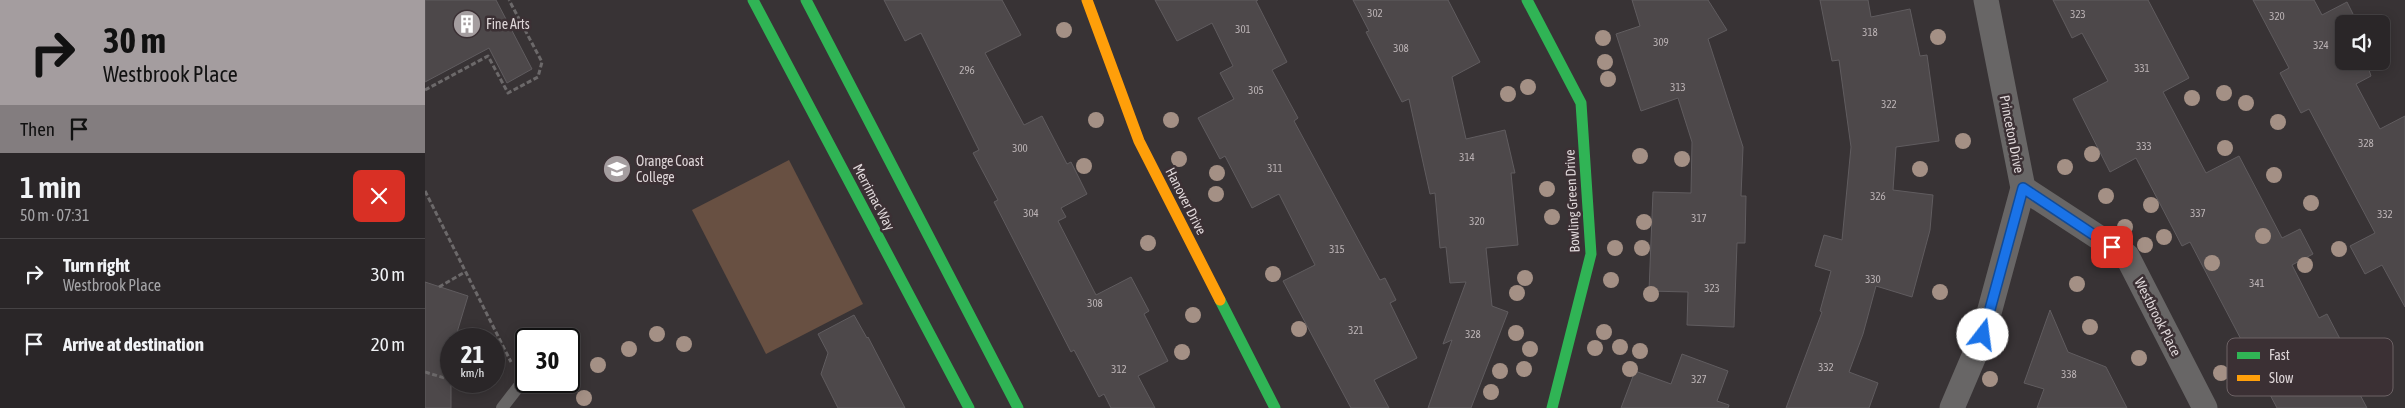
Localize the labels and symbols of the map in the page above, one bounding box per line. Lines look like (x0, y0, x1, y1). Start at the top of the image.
house number: 302 (1367, 7, 1383, 19)
house number: 323 (2070, 8, 2086, 20)
building icon: Fine Arts (452, 9, 482, 39)
house number: 320 (2269, 10, 2285, 22)
place label: Fine Arts (486, 16, 530, 32)
house number: 301 (1235, 23, 1251, 35)
house number: 318 (1862, 26, 1878, 38)
house number: 309 (1653, 36, 1669, 48)
house number: 324 (2313, 39, 2329, 51)
house number: 308 (1393, 42, 1409, 54)
house number: 331 (2134, 62, 2150, 74)
house number: 296 (959, 64, 975, 76)
house number: 313 (1670, 81, 1686, 93)
house number: 305 (1248, 84, 1264, 96)
street label: Princeton Drive (1997, 94, 2027, 174)
house number: 322 (1881, 98, 1897, 110)
house number: 328 (2358, 137, 2374, 149)
house number: 333 (2136, 140, 2152, 152)
house number: 300 (1012, 142, 1028, 154)
street label: Bowling Green Drive (1561, 149, 1583, 253)
house number: 314 (1459, 151, 1475, 163)
place label: Orange Coast College (636, 153, 704, 185)
school or university icon: Orange Coast College (602, 154, 632, 184)
street label: Merrimac Way (850, 161, 898, 233)
house number: 311 (1267, 162, 1283, 174)
street label: Hanover Drive (1162, 165, 1210, 237)
house number: 326 (1870, 190, 1886, 202)
house number: 304 (1023, 207, 1039, 219)
house number: 337 (2190, 207, 2206, 219)
house number: 332 (2377, 208, 2393, 220)
house number: 317 (1691, 212, 1707, 224)
house number: 320 (1469, 215, 1485, 227)
pin (2091, 226, 2133, 268)
house number: 315 (1329, 243, 1345, 255)
house number: 330 (1865, 273, 1881, 285)
street label: Westbrook Place (2131, 275, 2185, 359)
house number: 341 (2249, 277, 2265, 289)
house number: 323 (1704, 282, 1720, 294)
house number: 308 (1087, 297, 1103, 309)
position arrow (1956, 308, 2008, 360)
house number: 321 (1348, 324, 1364, 336)
speed limit sign: 30 (515, 328, 580, 393)
house number: 328 (1465, 328, 1481, 340)
legend (2227, 338, 2393, 396)
text: Fast (2269, 347, 2290, 363)
house number: 332 (1818, 361, 1834, 373)
house number: 312 (1111, 363, 1127, 375)
house number: 338 (2061, 368, 2077, 380)
text: Slow (2269, 370, 2294, 386)
house number: 327 (1691, 373, 1707, 385)

